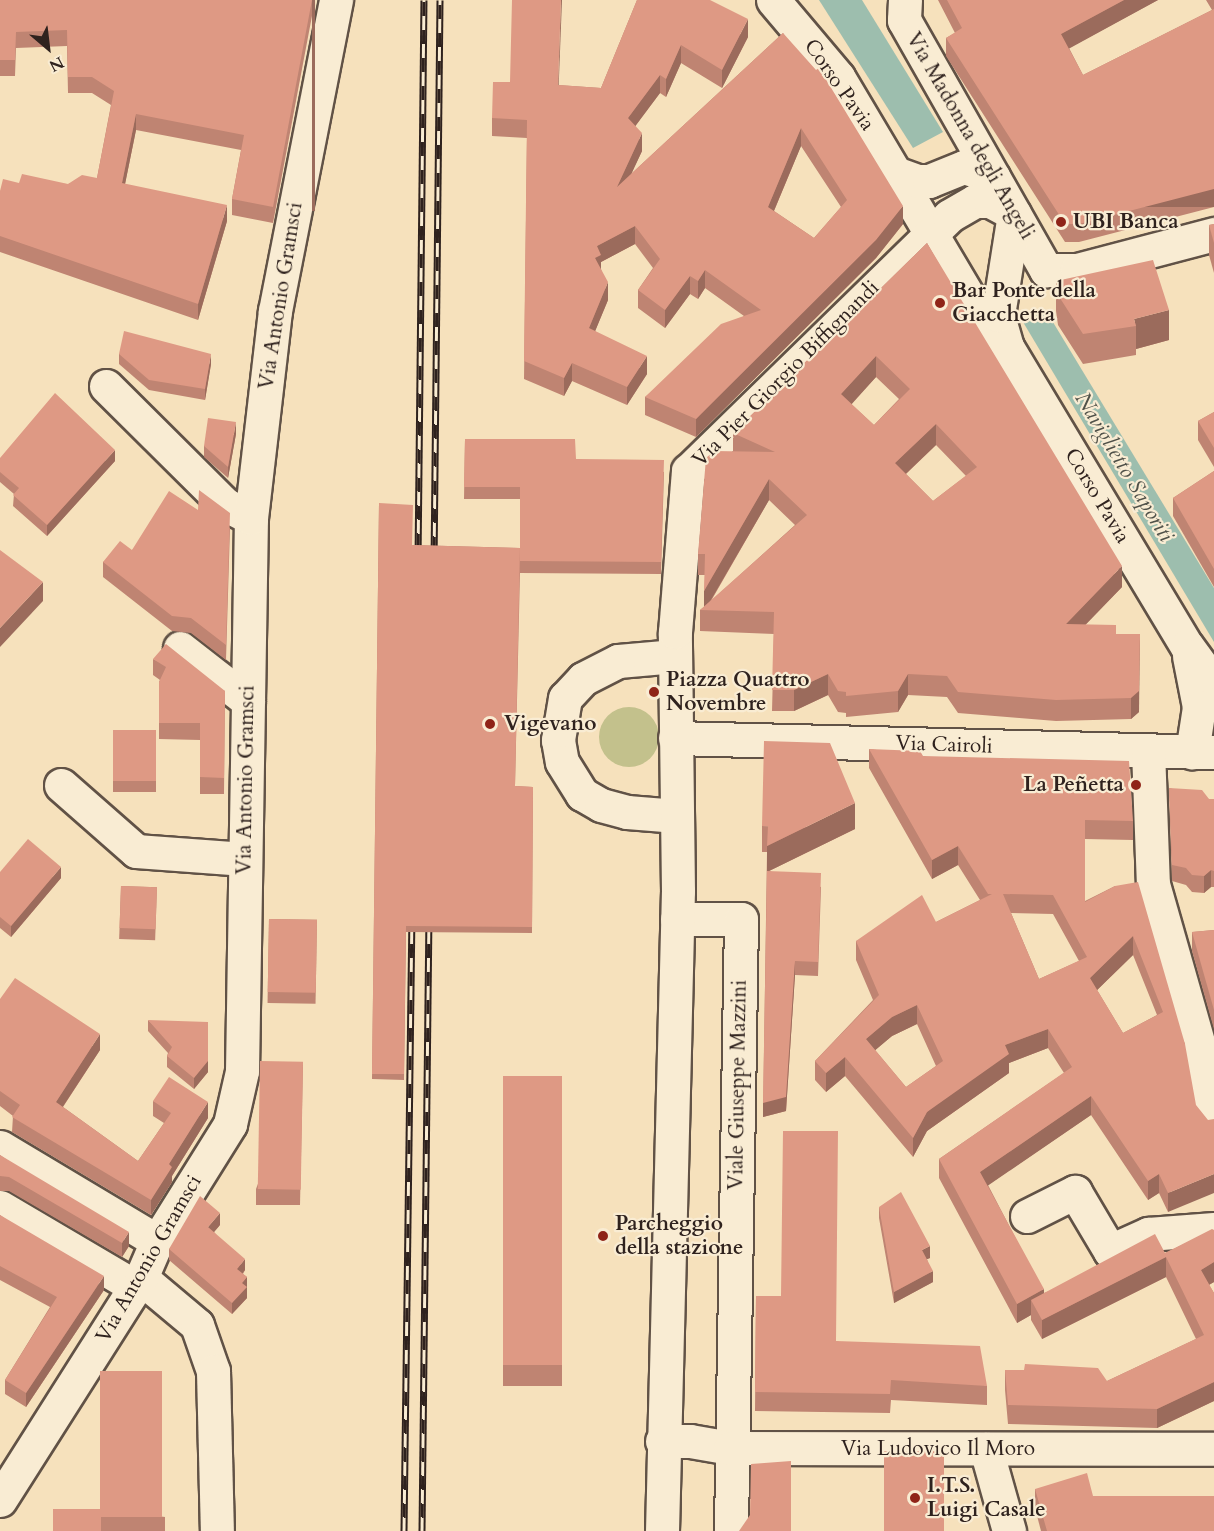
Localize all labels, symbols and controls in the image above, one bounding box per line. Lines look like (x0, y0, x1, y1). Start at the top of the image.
north arrow (18, 18, 78, 78)
street label: Via Madonna degli Angeli (900, 28, 1040, 244)
street label: Corso Pavia (798, 34, 880, 136)
text: N (45, 51, 68, 77)
street label: Via Antonio Gramsci (254, 201, 308, 391)
place label: UBI Banca (1073, 209, 1179, 235)
marker: UBI Banca (1054, 215, 1068, 229)
street label: Via Pier Giorgio Biffignandi (687, 275, 885, 473)
place label: Bar Ponte della Giacchetta (952, 278, 1096, 328)
marker: Bar Ponte della Giacchetta (933, 296, 947, 310)
water label: Naviglietto Saporiti (1069, 387, 1179, 547)
street label: Corso Pavia (1059, 444, 1135, 548)
place label: Piazza Quattro Novembre (666, 667, 810, 717)
street label: Via Antonio Gramsci (232, 685, 260, 875)
marker: Piazza Quattro Novembre (647, 685, 661, 699)
place label: Vigevano (504, 711, 597, 737)
marker: Vigevano (481, 715, 499, 733)
street label: Via Cairoli (895, 731, 993, 759)
place label: La Peñetta (1023, 772, 1124, 798)
marker: La Peñetta (1129, 778, 1143, 792)
street label: Viale Giuseppe Mazzini (724, 980, 752, 1190)
street label: Via Antonio Gramsci (91, 1171, 207, 1347)
place label: Parcheggio della stazione (615, 1211, 743, 1261)
marker: Parcheggio della stazione (596, 1229, 610, 1243)
street label: Via Ludovico Il Moro (841, 1436, 1035, 1462)
place label: I.T.S. Luigi Casale (927, 1473, 1046, 1523)
marker: I.T.S. Luigi Casale (908, 1491, 922, 1505)

